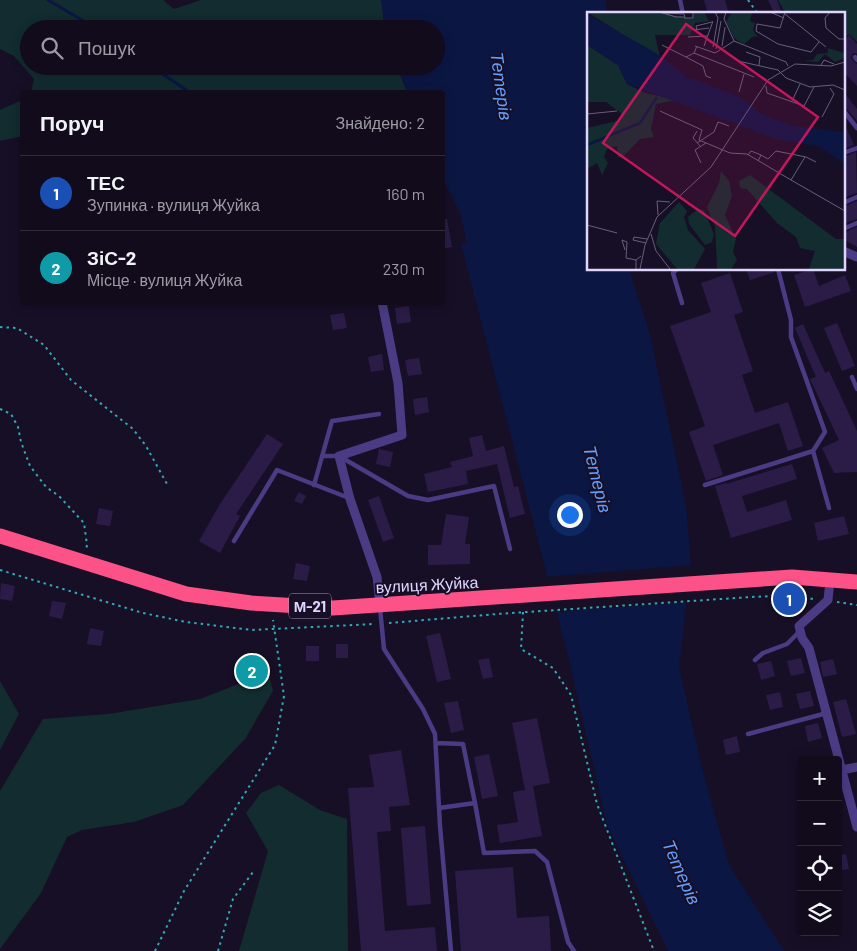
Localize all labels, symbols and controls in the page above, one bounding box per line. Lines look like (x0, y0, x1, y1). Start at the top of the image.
inset map (587, 12, 844, 270)
search box (20, 20, 445, 75)
icon: search (38, 34, 66, 62)
text: Пошук (78, 36, 135, 59)
water label: Тетерів (486, 50, 518, 122)
text: Поруч (40, 110, 104, 135)
text: Знайдено: 2 (335, 113, 425, 132)
text: ТЕС (87, 171, 125, 194)
text: 1 (53, 184, 59, 203)
text: 160 m (386, 184, 425, 203)
text: Зупинка · вулиця Жуйка (87, 195, 260, 214)
text: ЗіС-2 (87, 246, 136, 269)
text: 2 (52, 259, 60, 278)
text: 230 m (383, 259, 425, 278)
text: Місце · вулиця Жуйка (87, 270, 242, 289)
water label: Тетерів (579, 443, 617, 515)
your location (557, 502, 583, 528)
street label: вулиця Жуйка (375, 572, 479, 596)
pin: 1 (773, 580, 805, 618)
road number: М-21 (289, 594, 331, 618)
pin: 2 (236, 652, 268, 690)
map controls (797, 756, 842, 936)
button: + (797, 756, 842, 801)
button: − (797, 801, 842, 846)
water label: Тетерів (658, 836, 706, 908)
button: locate (797, 846, 842, 891)
button: layers (797, 891, 842, 936)

